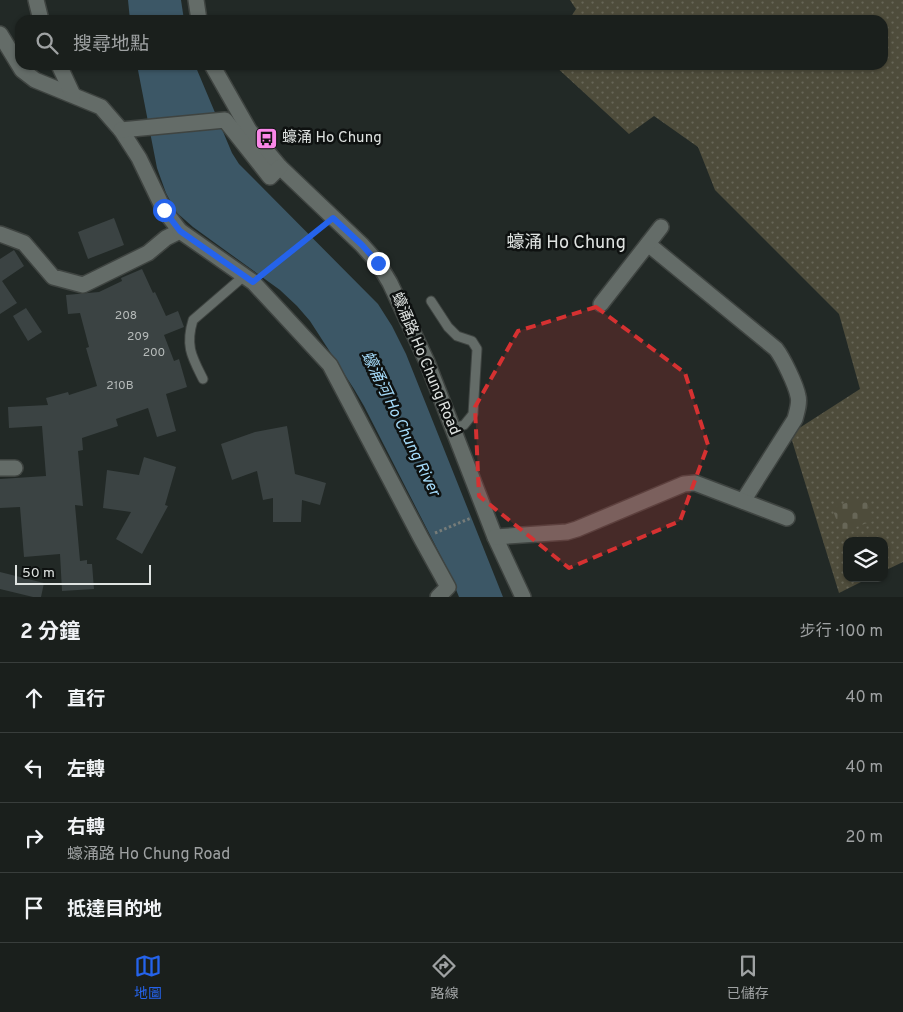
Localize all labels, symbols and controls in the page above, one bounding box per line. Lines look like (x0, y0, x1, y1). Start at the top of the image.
search box (15, 15, 888, 70)
icon: search (33, 29, 61, 57)
text: 搜尋地點 (73, 33, 149, 57)
bus stop icon: 蠔涌 Ho Chung (254, 126, 278, 150)
place label: 蠔涌 Ho Chung (282, 128, 382, 148)
route start (153, 199, 176, 222)
district label: 蠔涌 Ho Chung (506, 232, 626, 255)
route end (367, 252, 390, 275)
street label: 蠔涌路 Ho Chung Road (386, 289, 465, 438)
house number: 208 (115, 308, 137, 324)
house number: 209 (127, 329, 149, 345)
house number: 200 (143, 345, 165, 361)
water label: 蠔涌河 Ho Chung River (356, 348, 445, 502)
house number: 210B (106, 378, 134, 394)
map controls (843, 537, 888, 582)
button: layers (843, 537, 888, 582)
scale bar (15, 562, 151, 585)
text: 50 m (22, 565, 55, 582)
text: 2 分鐘 (20, 619, 80, 646)
text: 步行 · 100 m (800, 622, 883, 642)
icon: ahead (20, 684, 48, 712)
text: 直行 (67, 688, 105, 712)
text: 40 m (845, 688, 883, 708)
icon: left (20, 754, 48, 782)
text: 左轉 (67, 758, 105, 782)
text: 40 m (845, 758, 883, 778)
text: 右轉 (67, 816, 105, 840)
icon: right (20, 824, 48, 852)
text: 20 m (846, 828, 883, 848)
text: 蠔涌路 Ho Chung Road (67, 845, 230, 865)
icon: arrive (20, 894, 48, 922)
text: 抵達目的地 (67, 898, 162, 922)
tab: 地圖 (134, 952, 162, 1003)
tab: 路線 (430, 952, 458, 1003)
tab: 已儲存 (727, 952, 769, 1003)

